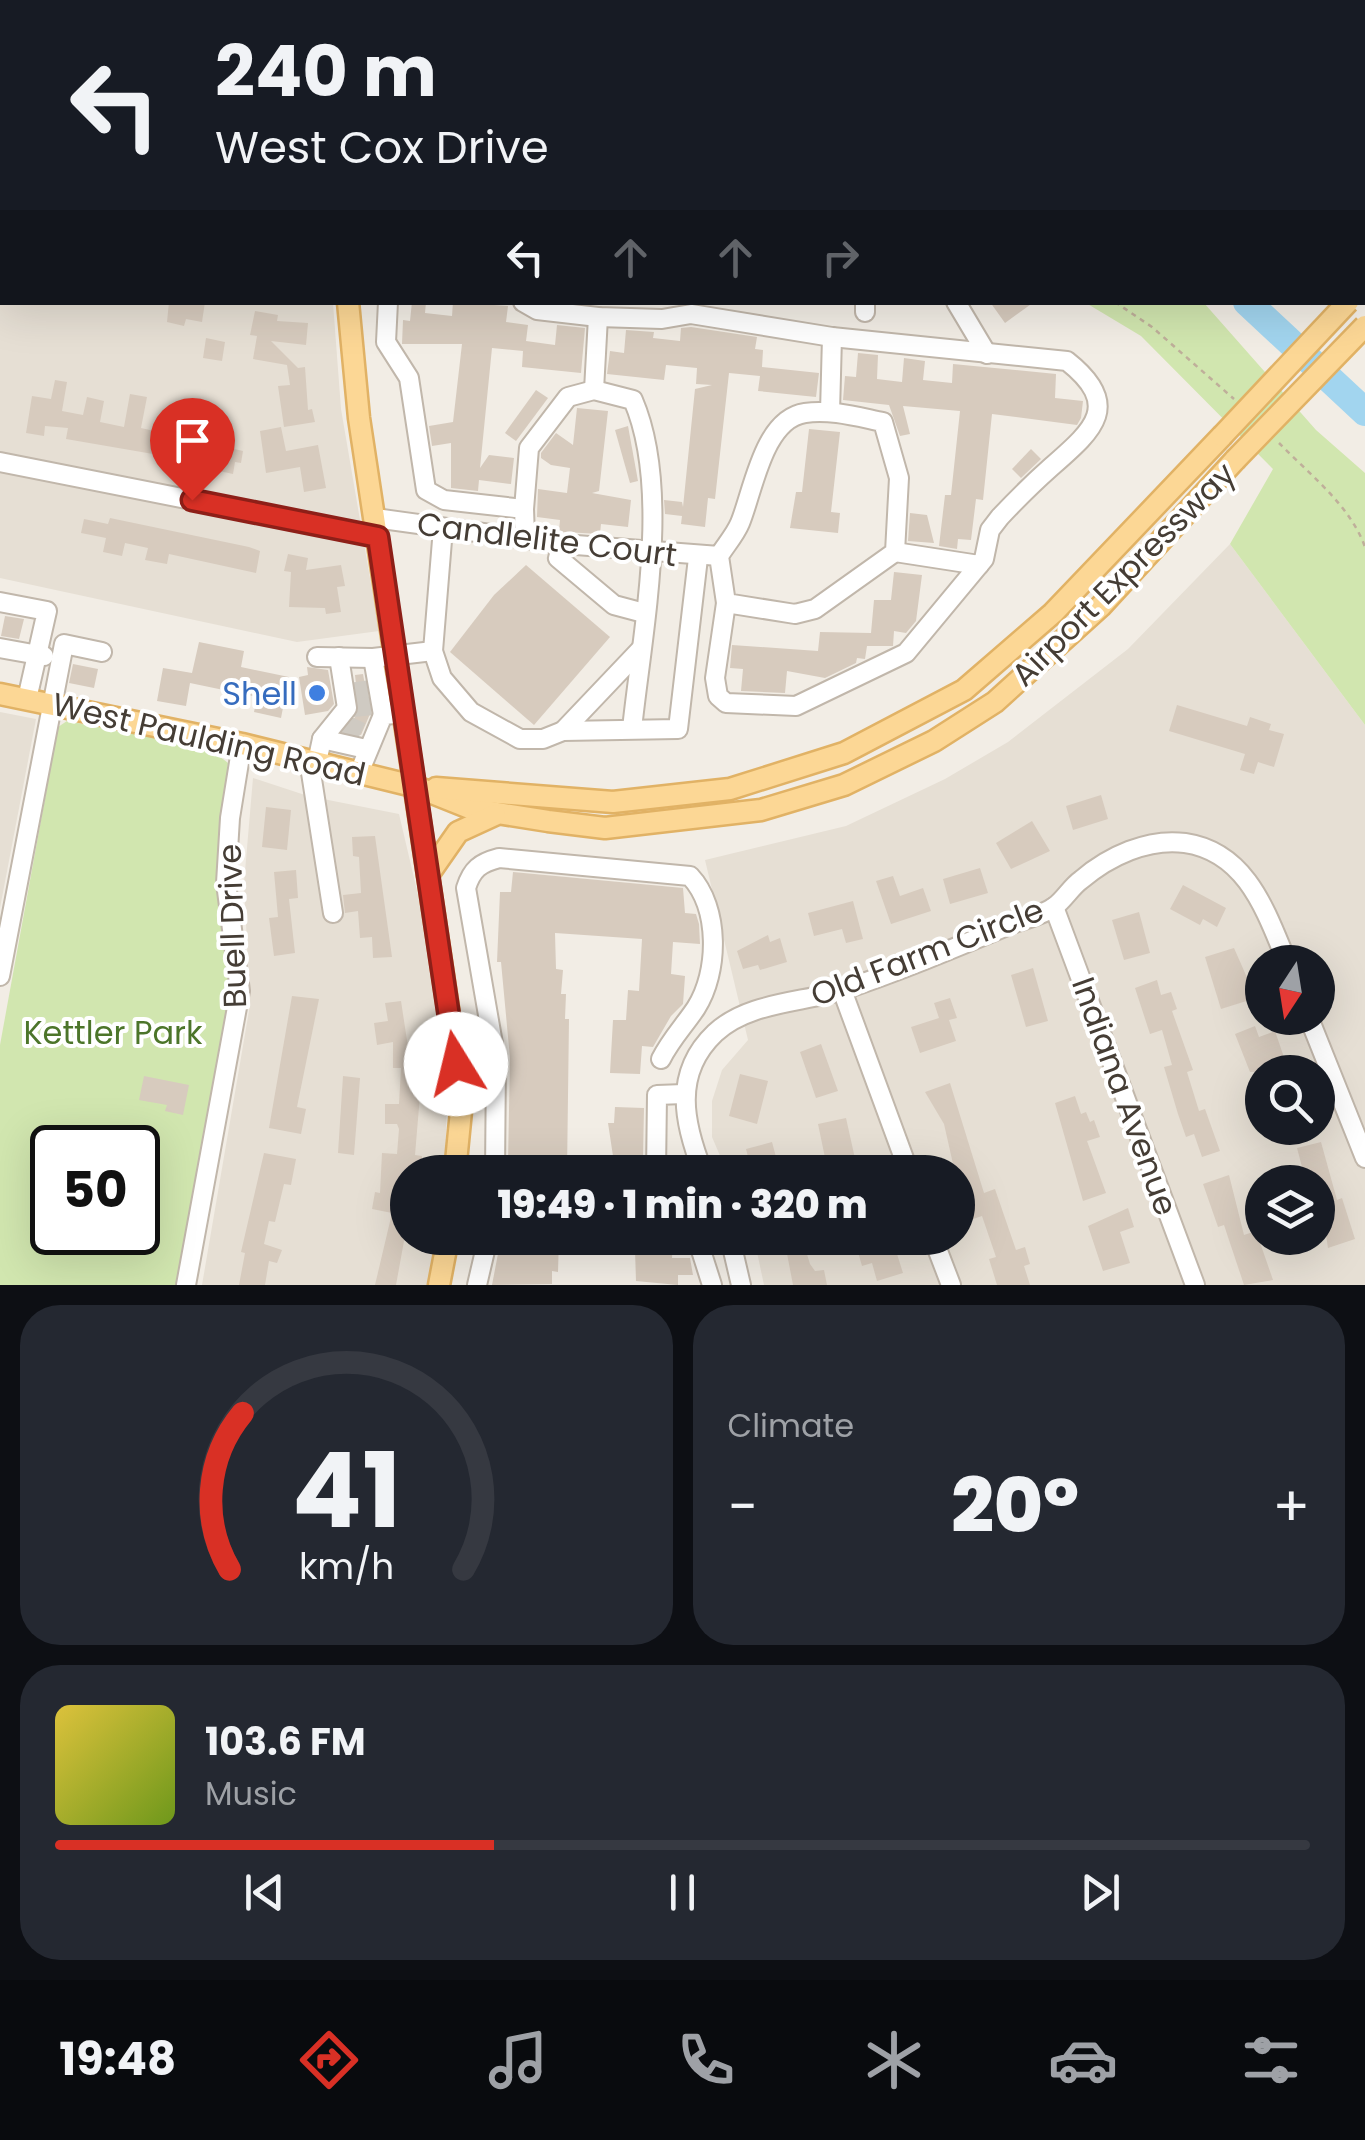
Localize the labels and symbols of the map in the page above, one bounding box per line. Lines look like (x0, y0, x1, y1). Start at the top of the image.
pin (150, 398, 235, 501)
street label: Airport Expressway (1001, 452, 1245, 696)
street label: Candlelite Court (415, 501, 679, 577)
place label: Shell (222, 671, 297, 716)
street label: West Paulding Road (48, 681, 370, 797)
marker: Shell (306, 682, 328, 704)
street label: Buell Drive (207, 843, 257, 1009)
street label: Old Farm Circle (804, 887, 1050, 1017)
north arrow (1245, 945, 1335, 1035)
street label: Indiana Avenue (1061, 971, 1189, 1221)
park label: Kettler Park (23, 1010, 203, 1055)
position arrow (404, 1012, 508, 1116)
speed limit sign: 50 (30, 1125, 160, 1255)

